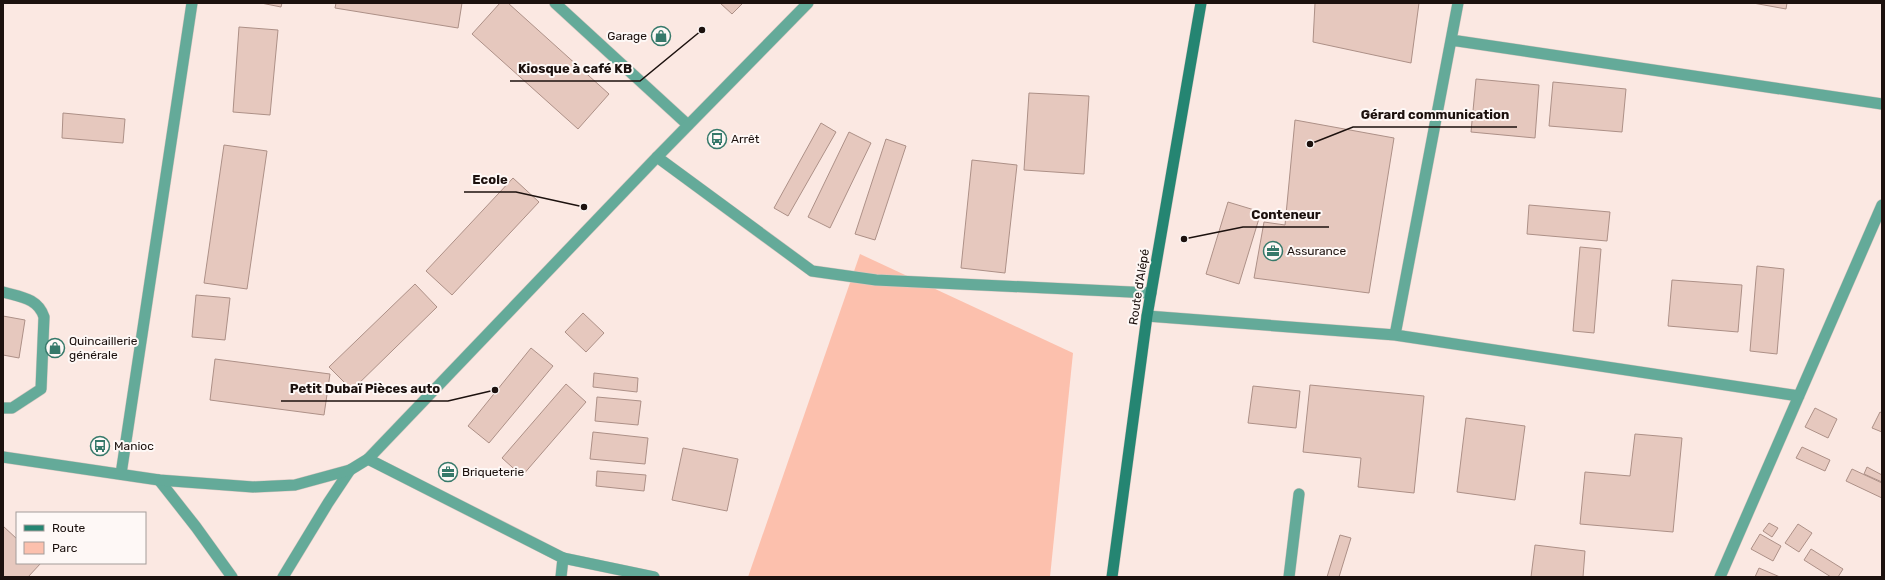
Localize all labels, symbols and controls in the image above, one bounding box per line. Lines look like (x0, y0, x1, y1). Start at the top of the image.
shop icon: Garage (650, 25, 672, 47)
place label: Garage (607, 29, 647, 43)
callout: Kiosque à café KB (510, 56, 640, 81)
text: Kiosque à café KB (518, 61, 632, 76)
callout: Gérard communication (1353, 102, 1517, 127)
text: Gérard communication (1361, 107, 1509, 122)
bus stop icon: Arrêt (706, 128, 728, 150)
place label: Arrêt (731, 132, 760, 146)
callout: Ecole (464, 167, 516, 192)
text: Ecole (472, 172, 508, 187)
callout: Conteneur (1243, 202, 1329, 227)
text: Conteneur (1251, 207, 1321, 222)
office icon: Assurance (1262, 240, 1284, 262)
place label: Assurance (1287, 244, 1346, 258)
street label: Route d'Alépé (1126, 248, 1152, 326)
place label: Quincaillerie générale (69, 334, 138, 362)
shop icon: Quincaillerie générale (44, 337, 66, 359)
callout: Petit Dubaï Pièces auto (281, 376, 448, 401)
text: Petit Dubaï Pièces auto (290, 381, 440, 396)
bus stop icon: Manioc (89, 435, 111, 457)
place label: Manioc (114, 439, 154, 453)
office icon: Briqueterie (437, 461, 459, 483)
place label: Briqueterie (462, 465, 524, 479)
legend (16, 512, 146, 564)
text: Route (52, 521, 86, 535)
text: Parc (52, 541, 78, 555)

